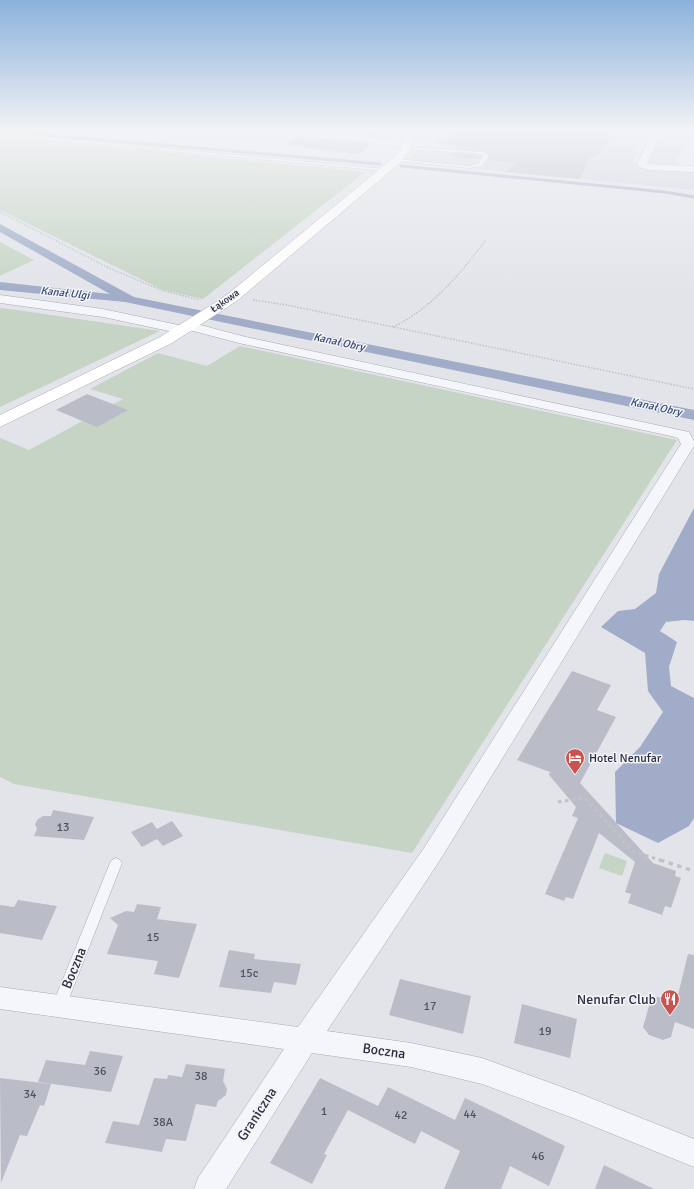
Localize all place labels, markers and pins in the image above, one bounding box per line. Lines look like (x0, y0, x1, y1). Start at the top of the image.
hotel icon: Hotel Nenufar (564, 747, 586, 775)
place label: Hotel Nenufar (589, 751, 662, 766)
restaurant icon: Nenufar Club (659, 988, 681, 1016)
place label: Nenufar Club (577, 991, 656, 1008)

